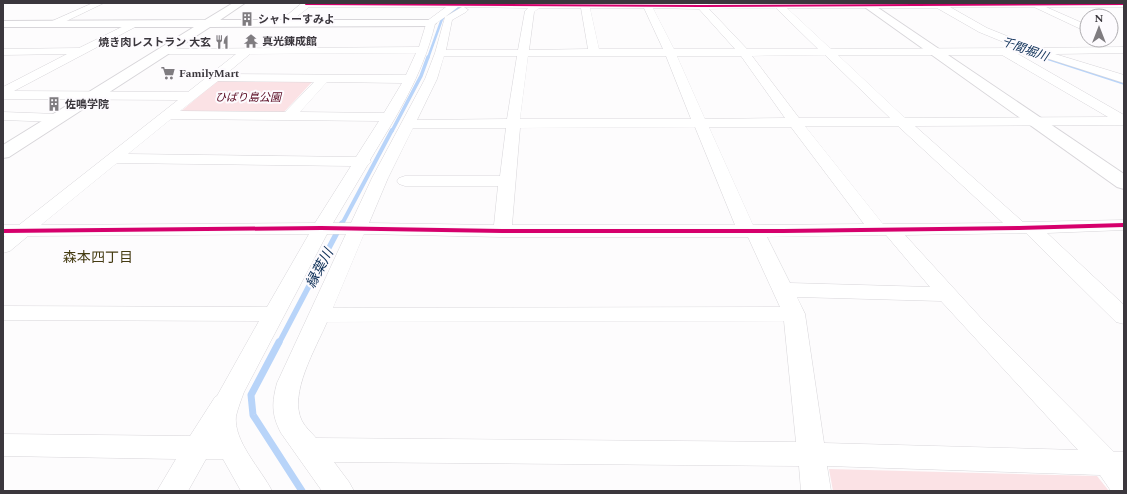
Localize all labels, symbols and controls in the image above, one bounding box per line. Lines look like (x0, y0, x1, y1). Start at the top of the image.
north arrow (1079, 8, 1119, 48)
text: N (1095, 10, 1104, 27)
building icon: シャトーすみよ (239, 11, 255, 27)
place label: シャトーすみよ (258, 11, 335, 28)
water label: 千間堀川 (999, 32, 1053, 67)
temple icon: 真光錬成館 (243, 33, 259, 49)
place label: 真光錬成館 (262, 33, 317, 50)
place label: 焼き肉レストラン 大玄 (98, 34, 211, 51)
restaurant icon: 焼き肉レストラン 大玄 (214, 34, 230, 50)
supermarket icon: FamilyMart (160, 65, 176, 81)
place label: FamilyMart (179, 65, 239, 82)
park label: ひばり島公園 (215, 89, 283, 106)
building icon: 佐鳴学院 (46, 96, 62, 112)
place label: 佐鳴学院 (65, 96, 109, 113)
water label: 縁葉川 (300, 243, 340, 292)
district label: 森本四丁目 (63, 247, 133, 268)

